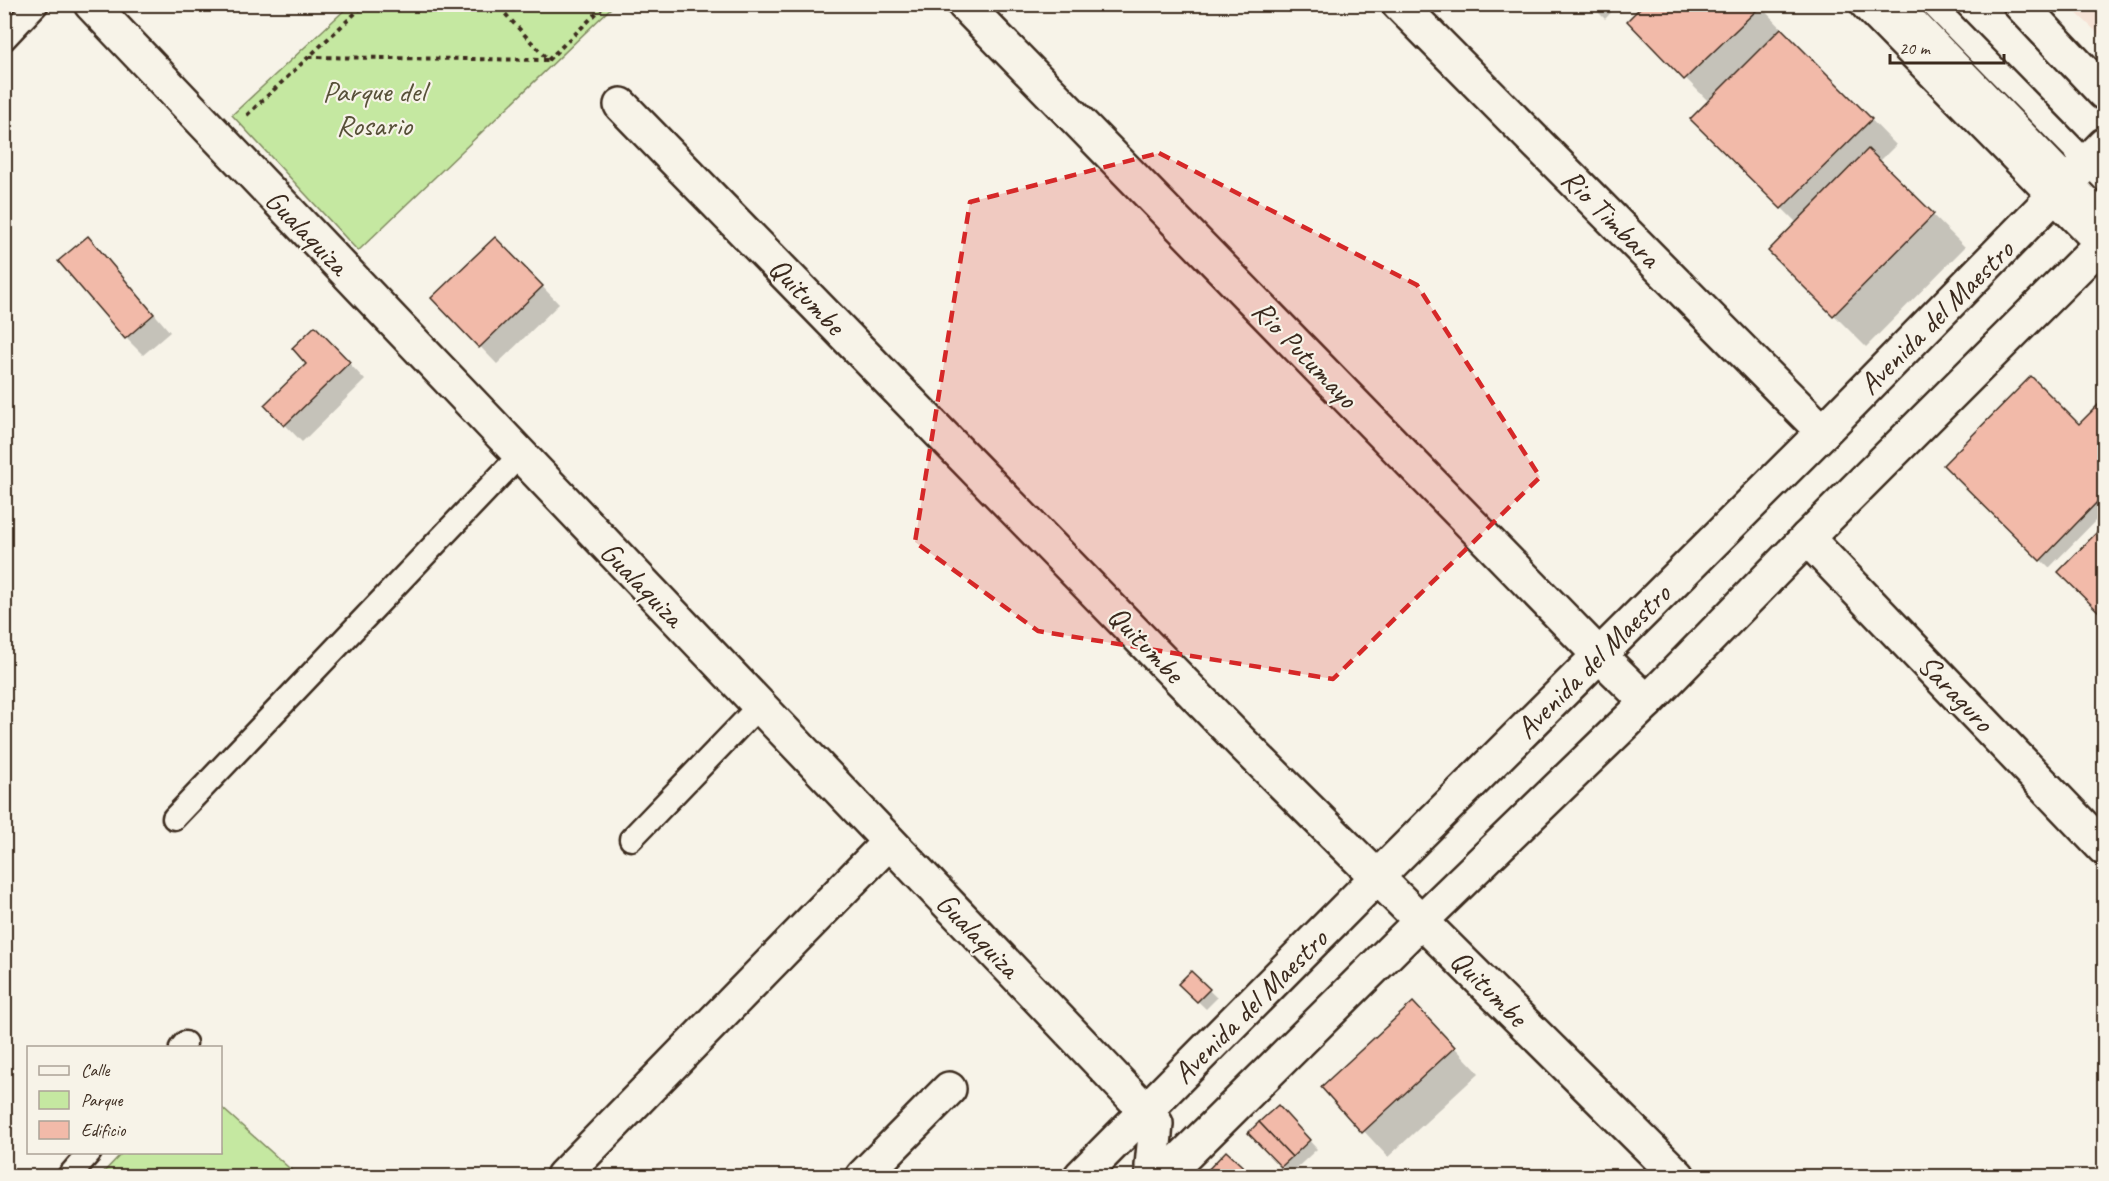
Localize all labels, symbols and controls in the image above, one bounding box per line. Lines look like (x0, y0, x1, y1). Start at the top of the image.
scale bar (1890, 27, 2004, 65)
text: 20 m (1899, 37, 1932, 59)
park label: Parque del Rosario (323, 72, 430, 144)
street label: Rio Timbara (1553, 160, 1670, 277)
street label: Gualaquiza (257, 181, 359, 285)
street label: Avenida del Maestro (1850, 230, 2023, 403)
street label: Quitumbe (761, 249, 855, 345)
street label: Rio Putumayo (1244, 292, 1367, 417)
street label: Gualaquiza (592, 533, 694, 637)
street label: Avenida del Maestro (1507, 574, 1680, 747)
street label: Quitumbe (1100, 597, 1194, 693)
street label: Saraguro (1910, 646, 2003, 741)
street label: Gualaquiza (928, 884, 1030, 988)
street label: Avenida del Maestro (1164, 919, 1337, 1092)
street label: Quitumbe (1442, 941, 1537, 1036)
legend (27, 1046, 222, 1154)
text: Calle (81, 1059, 110, 1081)
text: Parque (81, 1089, 123, 1111)
text: Edificio (81, 1119, 127, 1141)

